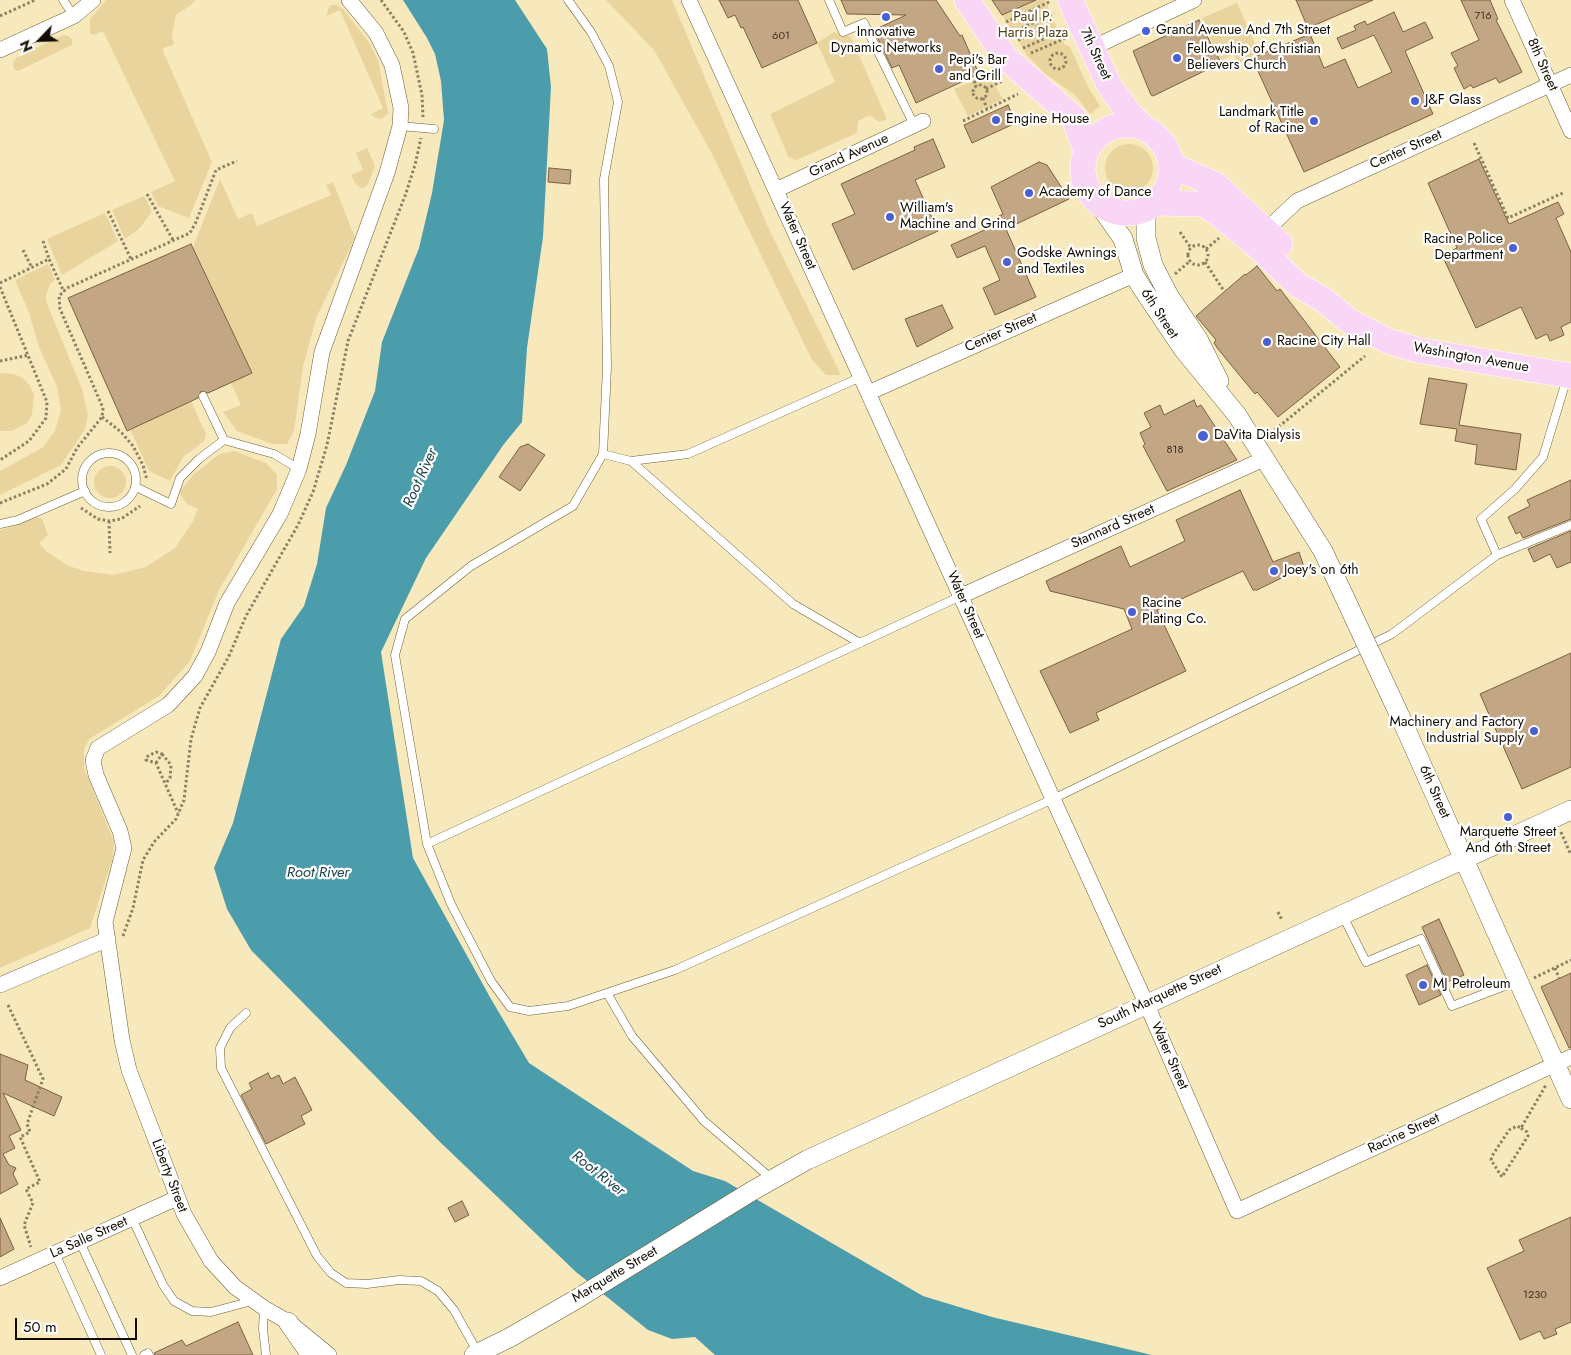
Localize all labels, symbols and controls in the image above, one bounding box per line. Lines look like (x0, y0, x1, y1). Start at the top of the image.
house number: 716 (1474, 9, 1492, 23)
park label: Paul P. Harris Plaza (998, 10, 1068, 42)
marker: Innovative Dynamic Networks (880, 11, 892, 23)
north arrow (15, 15, 65, 65)
place label: Grand Avenue And 7th Street (1156, 23, 1330, 39)
place label: Innovative Dynamic Networks (831, 25, 941, 58)
street label: 7th Street (1076, 25, 1114, 83)
marker: Grand Avenue And 7th Street (1140, 25, 1152, 37)
house number: 601 (772, 29, 790, 43)
street label: 8th Street (1523, 36, 1561, 94)
text: N (15, 37, 38, 55)
place label: Fellowship of Christian Believers Church (1187, 42, 1321, 74)
marker: Fellowship of Christian Believers Church (1171, 52, 1183, 64)
place label: Pepi's Bar and Grill (949, 53, 1007, 85)
marker: Pepi's Bar and Grill (933, 63, 945, 75)
place label: J&F Glass (1425, 93, 1481, 109)
marker: J&F Glass (1409, 95, 1421, 107)
place label: Landmark Title of Racine (1219, 105, 1304, 138)
place label: Engine House (1006, 112, 1089, 128)
marker: Engine House (990, 114, 1002, 126)
marker: Landmark Title of Racine (1308, 115, 1320, 127)
street label: Center Street (1367, 127, 1445, 173)
street label: Grand Avenue (807, 130, 891, 182)
place label: Academy of Dance (1039, 185, 1151, 201)
marker: Academy of Dance (1023, 187, 1035, 199)
street label: Water Street (775, 200, 819, 272)
place label: William's Machine and Grind (900, 201, 1015, 233)
marker: William's Machine and Grind (884, 211, 896, 223)
place label: Racine Police Department (1424, 232, 1503, 264)
marker: Racine Police Department (1507, 242, 1519, 254)
place label: Godske Awnings and Textiles (1017, 246, 1116, 278)
marker: Godske Awnings and Textiles (1001, 256, 1013, 268)
street label: 6th Street (1137, 286, 1181, 342)
street label: Center Street (962, 310, 1040, 356)
place label: Racine City Hall (1277, 334, 1371, 350)
marker: Racine City Hall (1261, 336, 1273, 348)
street label: Washington Avenue (1412, 340, 1530, 376)
place label: DaVita Dialysis (1214, 428, 1301, 444)
marker: DaVita Dialysis (1196, 429, 1210, 443)
house number: 818 (1167, 443, 1183, 457)
water label: Root River (400, 446, 442, 510)
street label: Stannard Street (1069, 501, 1157, 553)
place label: Joey's on 6th (1284, 563, 1359, 579)
marker: Joey's on 6th (1268, 565, 1280, 577)
street label: Water Street (943, 569, 987, 641)
place label: Racine Plating Co. (1142, 596, 1207, 628)
marker: Racine Plating Co. (1126, 606, 1138, 618)
place label: Machinery and Factory Industrial Supply (1389, 715, 1524, 748)
marker: Machinery and Factory Industrial Supply (1528, 725, 1540, 737)
street label: 6th Street (1415, 763, 1453, 821)
marker: Marquette Street And 6th Street (1502, 811, 1514, 823)
place label: Marquette Street And 6th Street (1460, 825, 1556, 858)
water label: Root River (287, 864, 349, 882)
street label: South Marquette Street (1096, 961, 1224, 1033)
place label: MJ Petroleum (1433, 977, 1511, 993)
marker: MJ Petroleum (1417, 979, 1429, 991)
street label: Water Street (1147, 1020, 1191, 1092)
street label: Racine Street (1366, 1110, 1442, 1158)
street label: Liberty Street (147, 1137, 191, 1215)
water label: Root River (568, 1148, 628, 1200)
street label: La Salle Street (48, 1213, 130, 1263)
street label: Marquette Street (569, 1243, 661, 1307)
house number: 1230 (1523, 1288, 1547, 1302)
scale bar (18, 1308, 140, 1340)
text: 50 m (23, 1316, 57, 1338)

